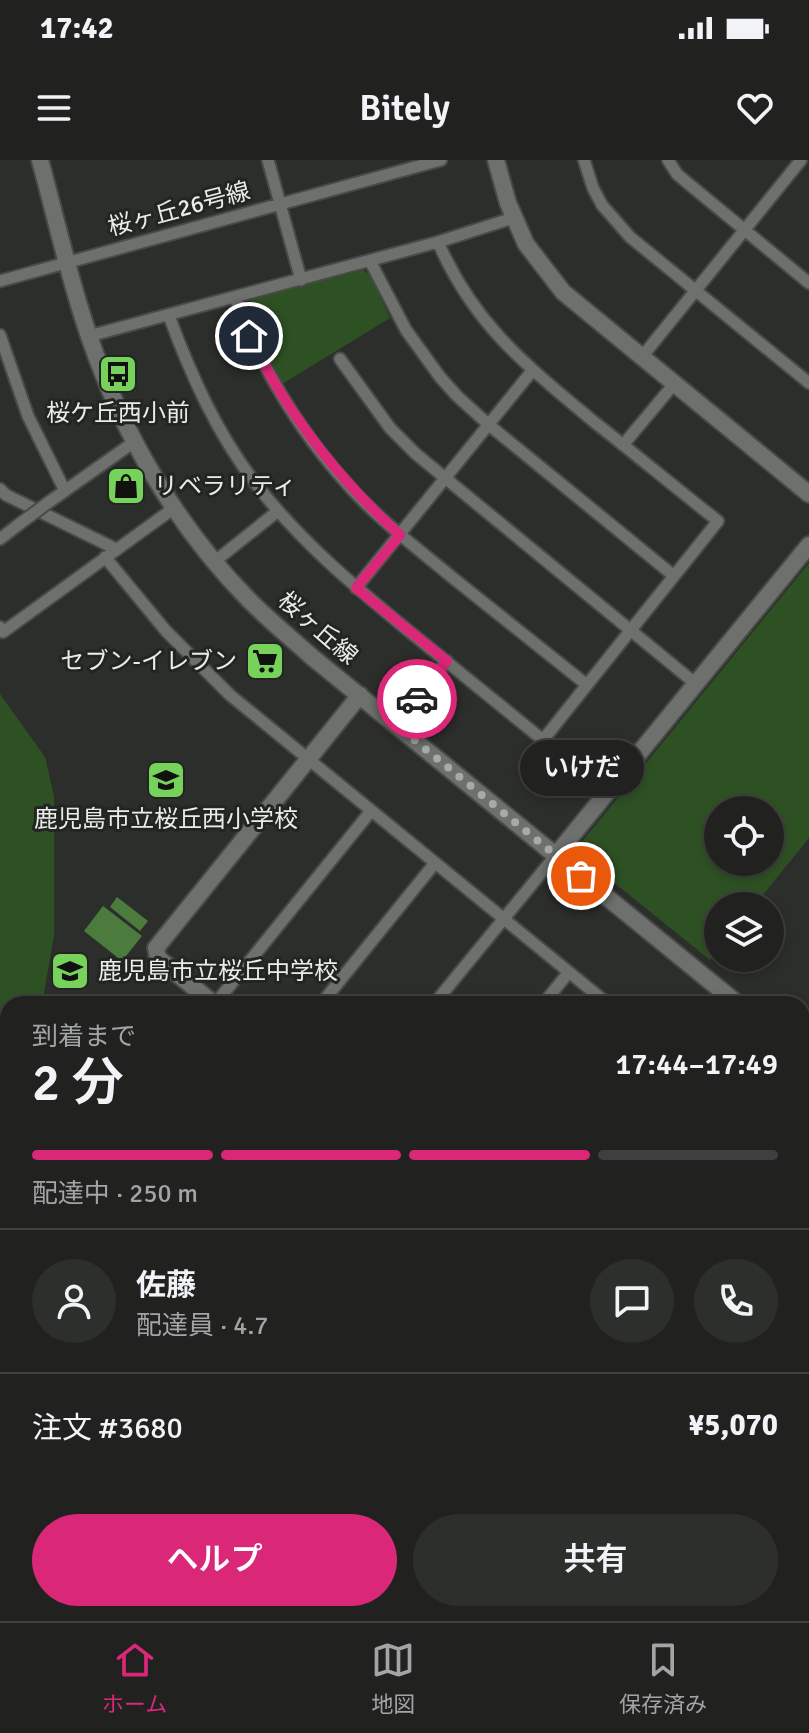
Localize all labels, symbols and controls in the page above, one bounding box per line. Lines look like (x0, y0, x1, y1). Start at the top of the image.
text: 17:42 (40, 10, 114, 47)
icon: menu (32, 86, 76, 130)
text: Bitely (359, 86, 450, 131)
icon: heart (733, 86, 777, 130)
street label: 桜ヶ丘26号線 (105, 176, 253, 242)
pin (215, 302, 283, 370)
icon: home (227, 314, 271, 358)
bus stop icon: 桜ケ丘西小前 (97, 353, 139, 395)
place label: 桜ケ丘西小前 (46, 398, 190, 428)
shop icon: リベラリティ (105, 465, 147, 507)
place label: リベラリティ (154, 471, 297, 501)
street label: 桜ヶ丘線 (272, 585, 364, 671)
supermarket icon: セブン-イレブン (244, 640, 286, 682)
place label: セブン-イレブン (61, 646, 237, 676)
courier (377, 659, 457, 739)
icon: car (395, 677, 439, 721)
callout: いけだ (519, 740, 643, 796)
text: いけだ (543, 752, 621, 784)
school or university icon: 鹿児島市立桜丘西小学校 (145, 759, 187, 801)
map controls (704, 796, 784, 972)
button: locate (704, 796, 784, 876)
place label: 鹿児島市立桜丘西小学校 (34, 804, 298, 834)
pin (547, 842, 615, 910)
icon: bag (559, 854, 603, 898)
button: layers (704, 892, 784, 972)
school or university icon: 鹿児島市立桜丘中学校 (49, 950, 91, 992)
place label: 鹿児島市立桜丘中学校 (98, 956, 338, 986)
text: 到着まで (32, 1021, 136, 1053)
text: 17:44–17:49 (615, 1046, 778, 1083)
text: 2 分 (32, 1051, 124, 1115)
text: 配達中 · 250 m (32, 1178, 198, 1210)
button: person (32, 1259, 116, 1343)
button: chat (590, 1259, 674, 1343)
button: phone (694, 1259, 778, 1343)
text: 佐藤 (136, 1267, 196, 1304)
text: 配達員 · 4.7 (136, 1310, 268, 1342)
text: ¥5,070 (688, 1407, 778, 1444)
text: 注文 #3680 (32, 1410, 183, 1447)
button: ヘルプ (32, 1514, 397, 1606)
button: 共有 (413, 1514, 778, 1606)
tab: ホーム (102, 1638, 167, 1718)
tab: 地図 (371, 1638, 415, 1718)
tab: 保存済み (619, 1638, 707, 1718)

